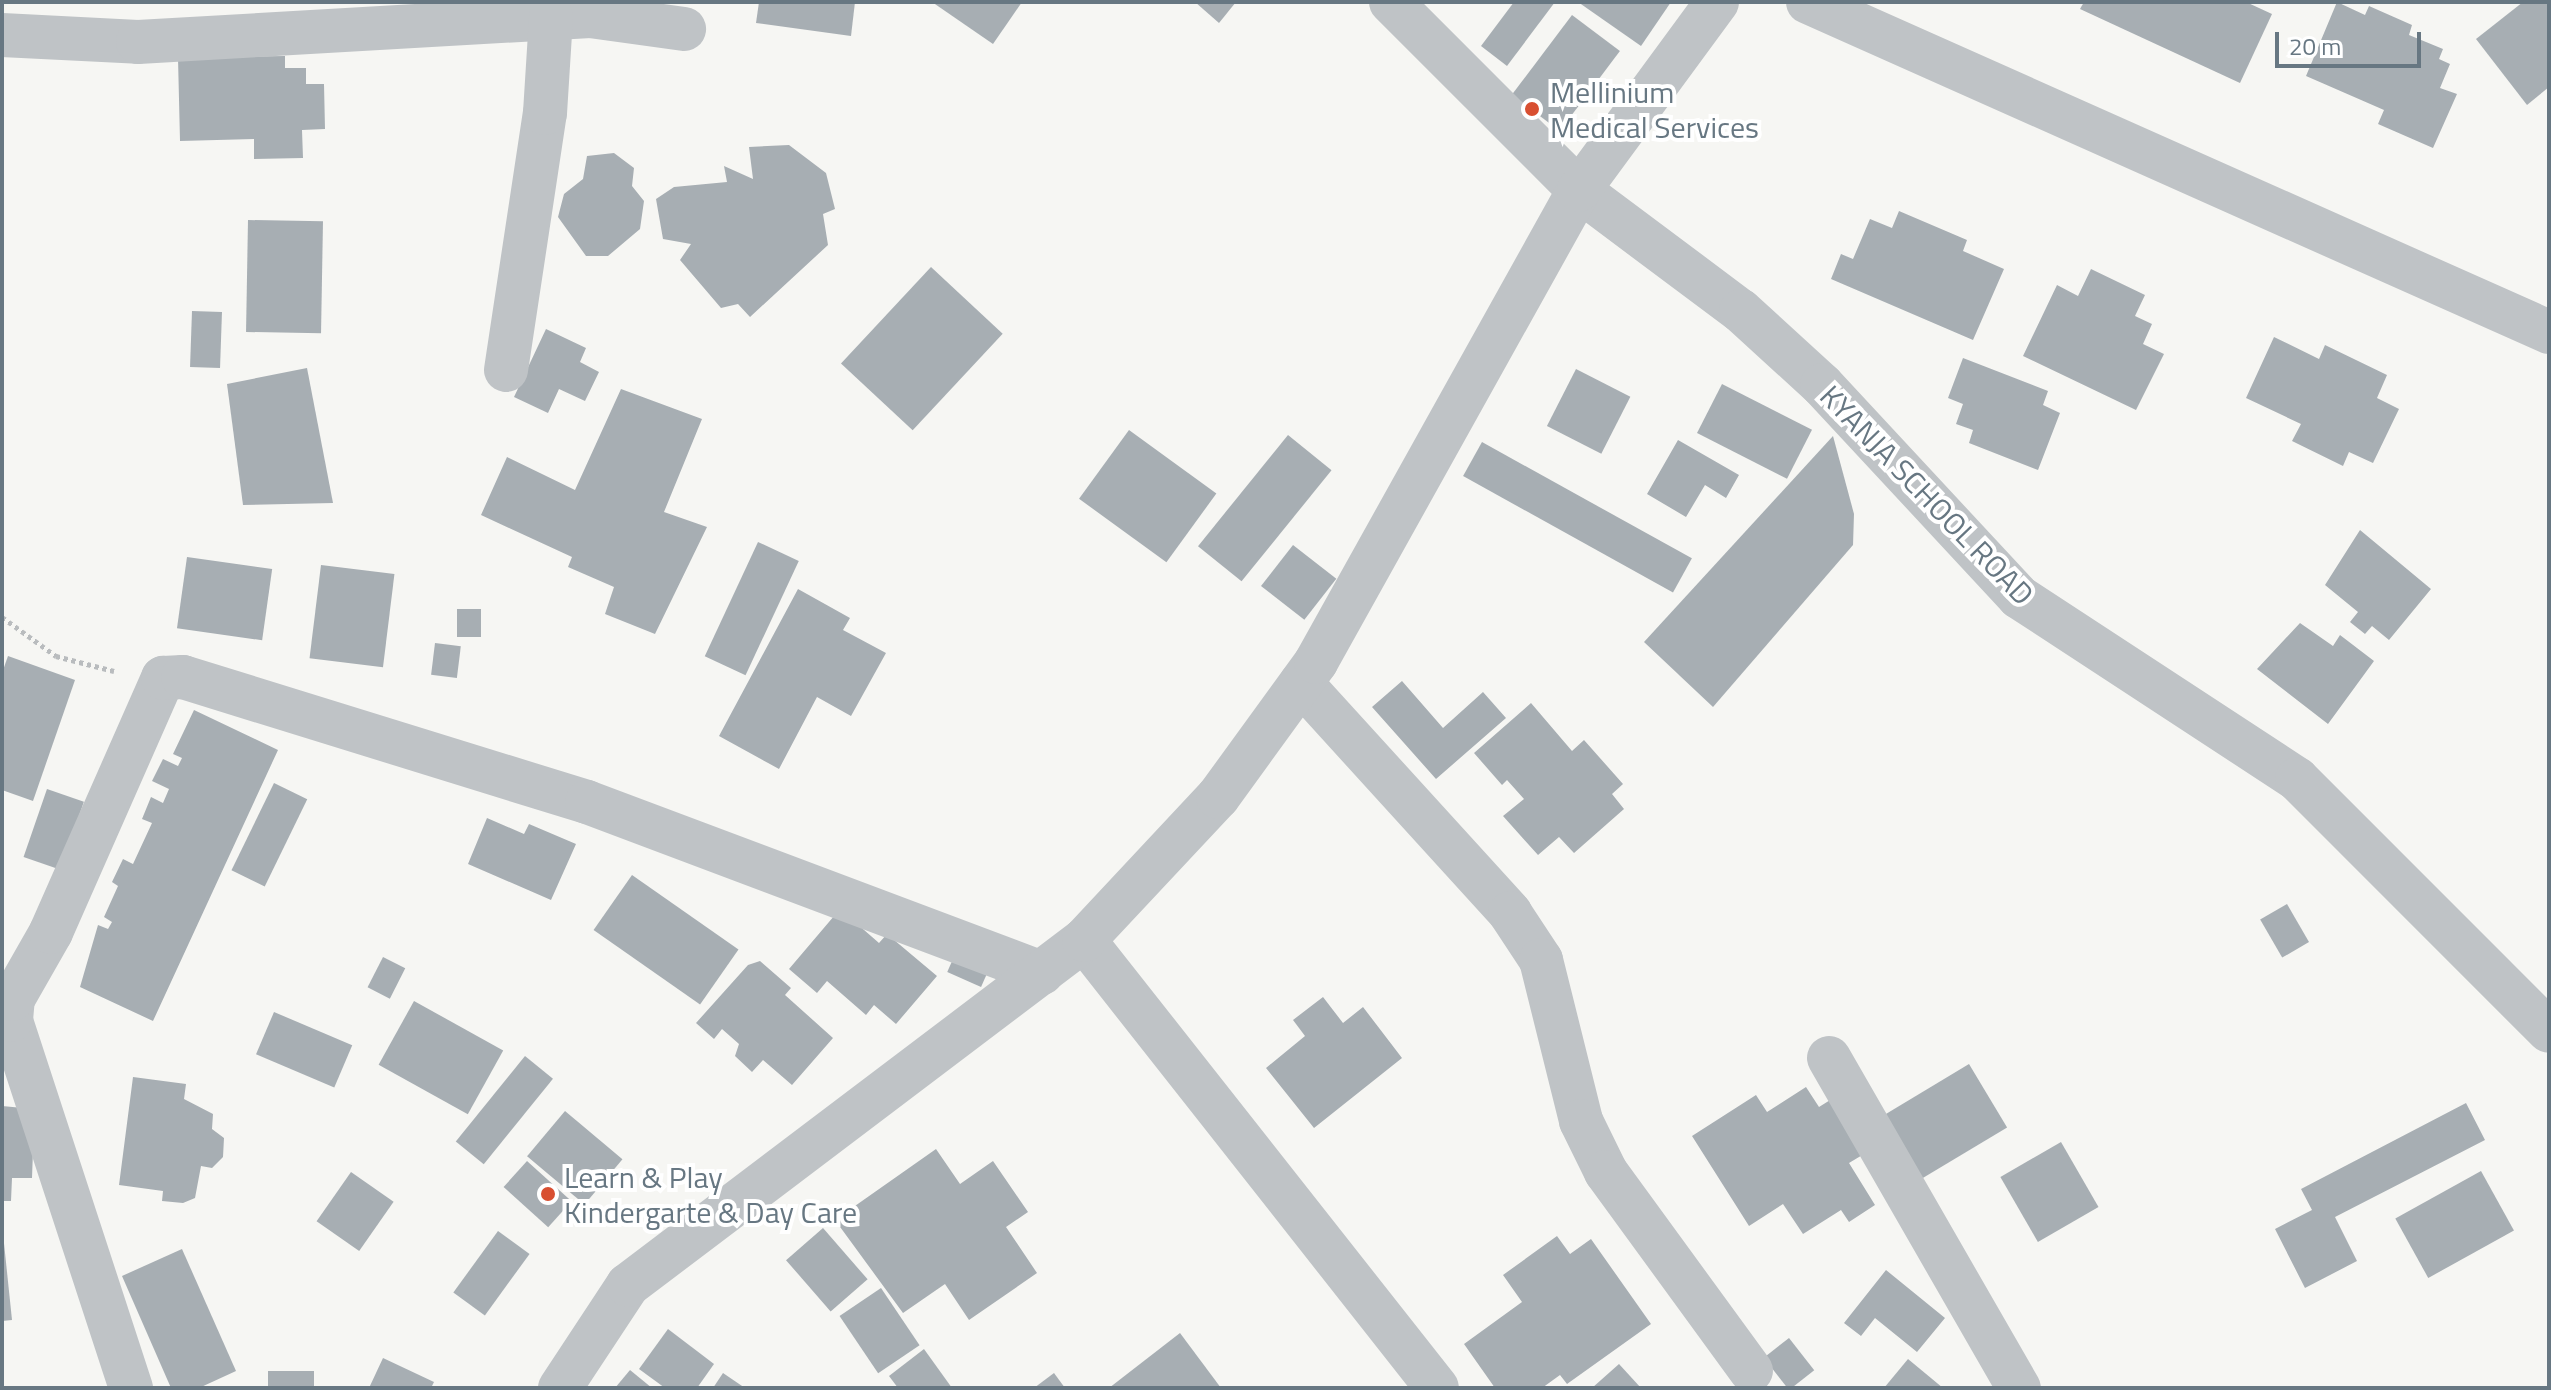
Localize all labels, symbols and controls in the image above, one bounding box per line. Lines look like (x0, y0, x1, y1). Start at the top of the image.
scale bar (2279, 16, 2425, 66)
text: 20 m (2289, 28, 2341, 64)
place label: Mellinium Medical Services (1550, 74, 1759, 144)
marker: Mellinium Medical Services (1521, 98, 1543, 120)
street label: KYANJA SCHOOL ROAD (1813, 378, 2041, 612)
place label: Learn & Play Kindergarte & Day Care (564, 1159, 857, 1230)
marker: Learn & Play Kindergarte & Day Care (539, 1185, 557, 1203)

